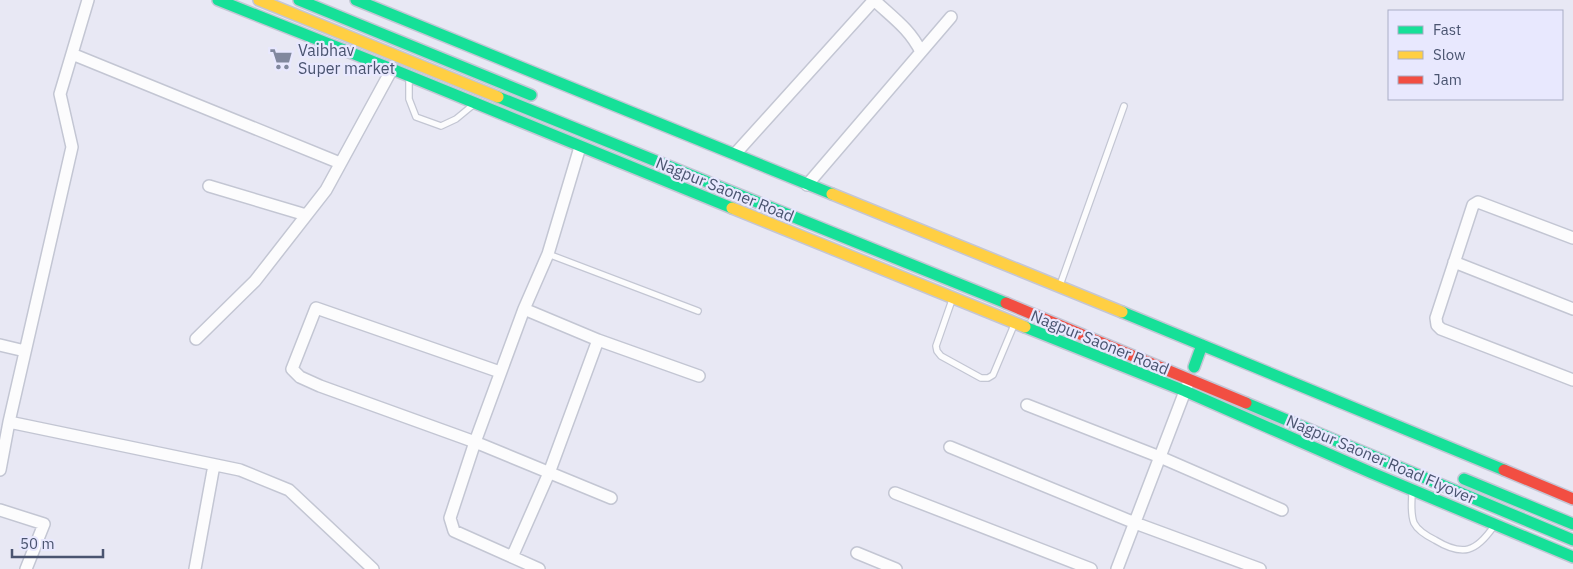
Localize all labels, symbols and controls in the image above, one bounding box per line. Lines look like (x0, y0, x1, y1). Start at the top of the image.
legend (1388, 10, 1563, 100)
text: Fast (1433, 20, 1461, 39)
place label: Vaibhav Super market (298, 40, 395, 78)
text: Slow (1433, 45, 1466, 64)
supermarket icon: Vaibhav Super market (268, 46, 294, 72)
text: Jam (1433, 70, 1462, 89)
street label: Nagpur Saoner Road (653, 152, 797, 226)
street label: Nagpur Saoner Road (1028, 305, 1172, 379)
street label: Nagpur Saoner Road Flyover (1283, 410, 1479, 508)
scale bar (12, 526, 104, 558)
text: 50 m (20, 534, 55, 553)

